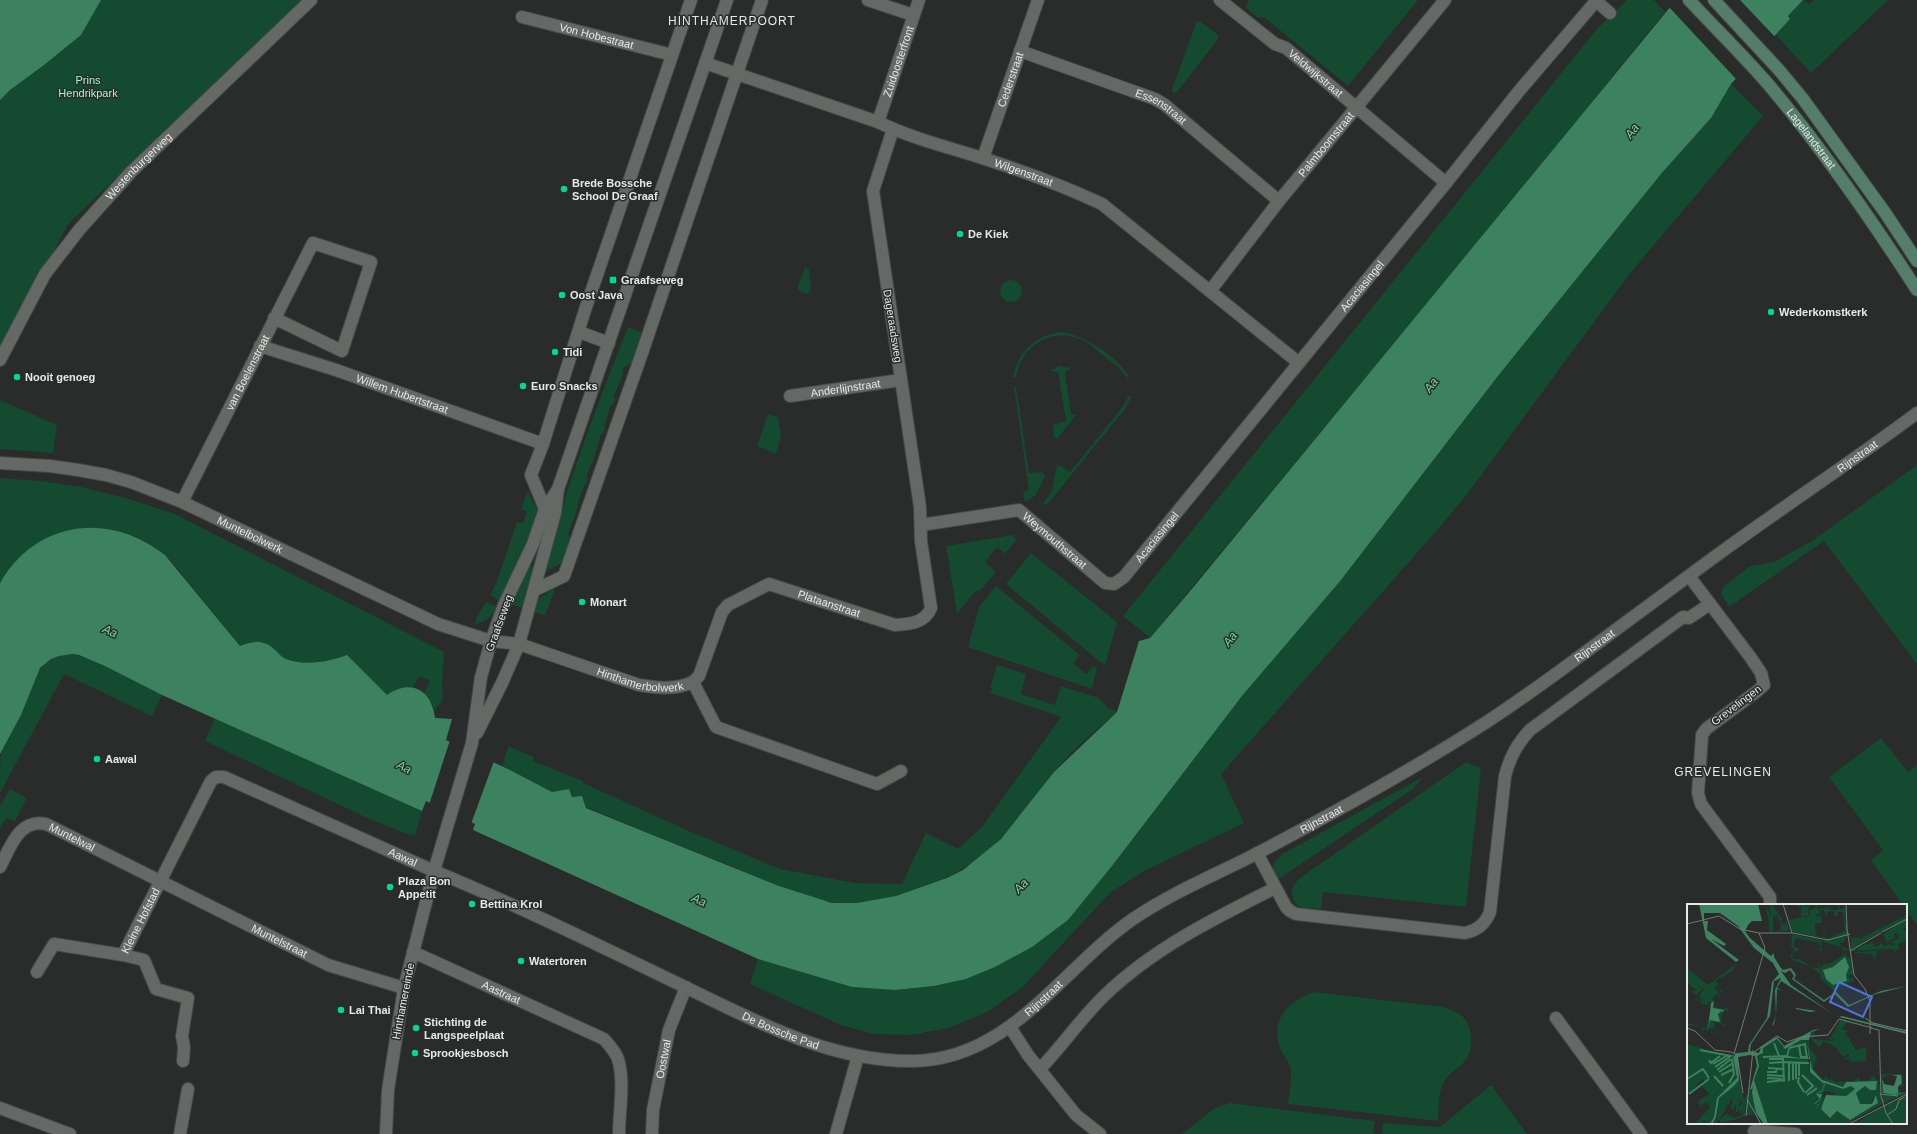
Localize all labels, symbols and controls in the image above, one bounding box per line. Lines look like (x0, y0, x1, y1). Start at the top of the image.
district label: HINTHAMERPOORT (668, 14, 796, 28)
street label: Von Hobestraat (558, 21, 635, 51)
street label: Zuidoosterfront (881, 24, 916, 98)
street label: Veldwijkstraat (1286, 47, 1345, 99)
street label: Cederstraat (995, 50, 1025, 109)
park label: Prins Hendrikpark (58, 74, 118, 99)
street label: Essenstraat (1134, 87, 1189, 126)
street label: Lagelandstraat (1784, 106, 1838, 171)
street label: Palmboomstraat (1296, 110, 1356, 179)
water label: Aa (1621, 121, 1642, 142)
street label: Westenburgerweg (103, 130, 174, 202)
street label: Wilgenstraat (993, 156, 1055, 188)
place label: Brede Bossche School De Graaf (572, 177, 658, 202)
marker: Brede Bossche School De Graaf (559, 184, 569, 194)
place label: De Kiek (968, 228, 1009, 240)
marker: De Kiek (955, 229, 965, 239)
street label: Acaciasingel (1338, 258, 1386, 314)
place label: Graafseweg (621, 274, 683, 286)
marker: Graafseweg (608, 275, 618, 285)
place label: Oost Java (570, 289, 623, 301)
street label: Dageraadsweg (881, 289, 905, 363)
marker: Oost Java (557, 290, 567, 300)
place label: Wederkomstkerk (1779, 306, 1868, 318)
marker: Wederkomstkerk (1766, 307, 1776, 317)
street label: van Boelenstraat (223, 333, 271, 412)
place label: Tidi (563, 346, 582, 358)
marker: Tidi (550, 347, 560, 357)
place label: Nooit genoeg (25, 371, 95, 383)
marker: Nooit genoeg (12, 372, 22, 382)
street label: Willem Hubertstraat (355, 372, 450, 416)
water label: Aa (1420, 375, 1441, 396)
street label: Anderlijnstraat (810, 377, 881, 399)
place label: Euro Snacks (531, 380, 598, 392)
marker: Euro Snacks (518, 381, 528, 391)
street label: Rijnstraat (1835, 438, 1880, 475)
street label: Acaciasingel (1133, 509, 1181, 565)
street label: Weymouthstraat (1020, 510, 1089, 571)
street label: Muntelbolwerk (215, 514, 285, 555)
street label: Plataanstraat (796, 588, 862, 619)
street label: Graafseweg (483, 593, 515, 653)
place label: Monart (590, 596, 627, 608)
marker: Monart (577, 597, 587, 607)
water label: Aa (100, 621, 120, 641)
street label: Rijnstraat (1572, 627, 1617, 664)
water label: Aa (1219, 629, 1240, 650)
street label: Hinthamerbolwerk (595, 665, 685, 694)
street label: Grevelingen (1709, 682, 1763, 728)
place label: Aawal (105, 753, 137, 765)
marker: Aawal (92, 754, 102, 764)
water label: Aa (393, 757, 414, 777)
district label: GREVELINGEN (1674, 765, 1772, 779)
street label: Rijnstraat (1298, 803, 1345, 835)
street label: Muntelwal (47, 821, 97, 853)
street label: Aawal (387, 845, 419, 869)
place label: Plaza Bon Appetit (398, 875, 451, 900)
water label: Aa (1010, 876, 1031, 897)
marker: Plaza Bon Appetit (385, 882, 395, 892)
street label: Kleine Hofstad (119, 886, 162, 955)
water label: Aa (689, 890, 709, 910)
place label: Bettina Krol (480, 898, 542, 910)
marker: Bettina Krol (467, 899, 477, 909)
inset map (1687, 904, 1907, 1124)
street label: Muntelstraat (250, 922, 309, 960)
place label: Watertoren (529, 955, 587, 967)
marker: Watertoren (516, 956, 526, 966)
street label: Hinthamereinde (390, 962, 416, 1040)
street label: Aastraat (480, 978, 522, 1006)
street label: Rijnstraat (1022, 978, 1065, 1018)
place label: Lai Thai (349, 1004, 391, 1016)
marker: Lai Thai (336, 1005, 346, 1015)
street label: De Bossche Pad (740, 1010, 821, 1051)
place label: Stichting de Langspeelplaat (424, 1016, 504, 1041)
marker: Stichting de Langspeelplaat (411, 1023, 421, 1033)
street label: Oostwal (653, 1038, 673, 1080)
place label: Sprookjesbosch (423, 1047, 509, 1059)
marker: Sprookjesbosch (410, 1048, 420, 1058)

